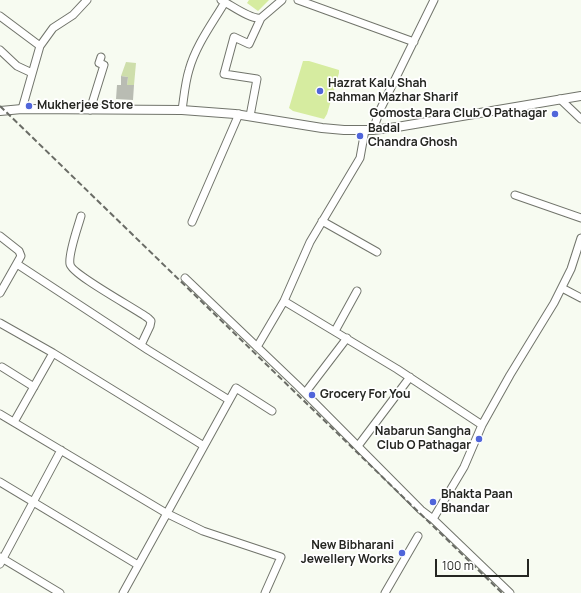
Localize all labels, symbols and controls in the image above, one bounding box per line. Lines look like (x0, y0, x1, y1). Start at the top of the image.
place label: Hazrat Kalu Shah Rahman Mazhar Sharif (328, 77, 458, 105)
marker: Hazrat Kalu Shah Rahman Mazhar Sharif (315, 86, 325, 96)
place label: Mukherjee Store (37, 99, 133, 113)
marker: Mukherjee Store (24, 101, 34, 111)
place label: Gomosta Para Club O Pathagar (369, 107, 547, 121)
marker: Gomosta Para Club O Pathagar (550, 109, 560, 119)
place label: Badal Chandra Ghosh (368, 122, 458, 150)
marker: Badal Chandra Ghosh (355, 131, 365, 141)
place label: Grocery For You (320, 388, 411, 402)
marker: Grocery For You (307, 390, 317, 400)
place label: Nabarun Sangha Club O Pathagar (375, 425, 471, 453)
marker: Nabarun Sangha Club O Pathagar (474, 434, 484, 444)
place label: Bhakta Paan Bhandar (441, 488, 513, 516)
marker: Bhakta Paan Bhandar (428, 497, 438, 507)
place label: New Bibharani Jewellery Works (301, 539, 394, 567)
marker: New Bibharani Jewellery Works (397, 548, 407, 558)
scale bar (437, 551, 531, 577)
text: 100 m (442, 557, 474, 574)

